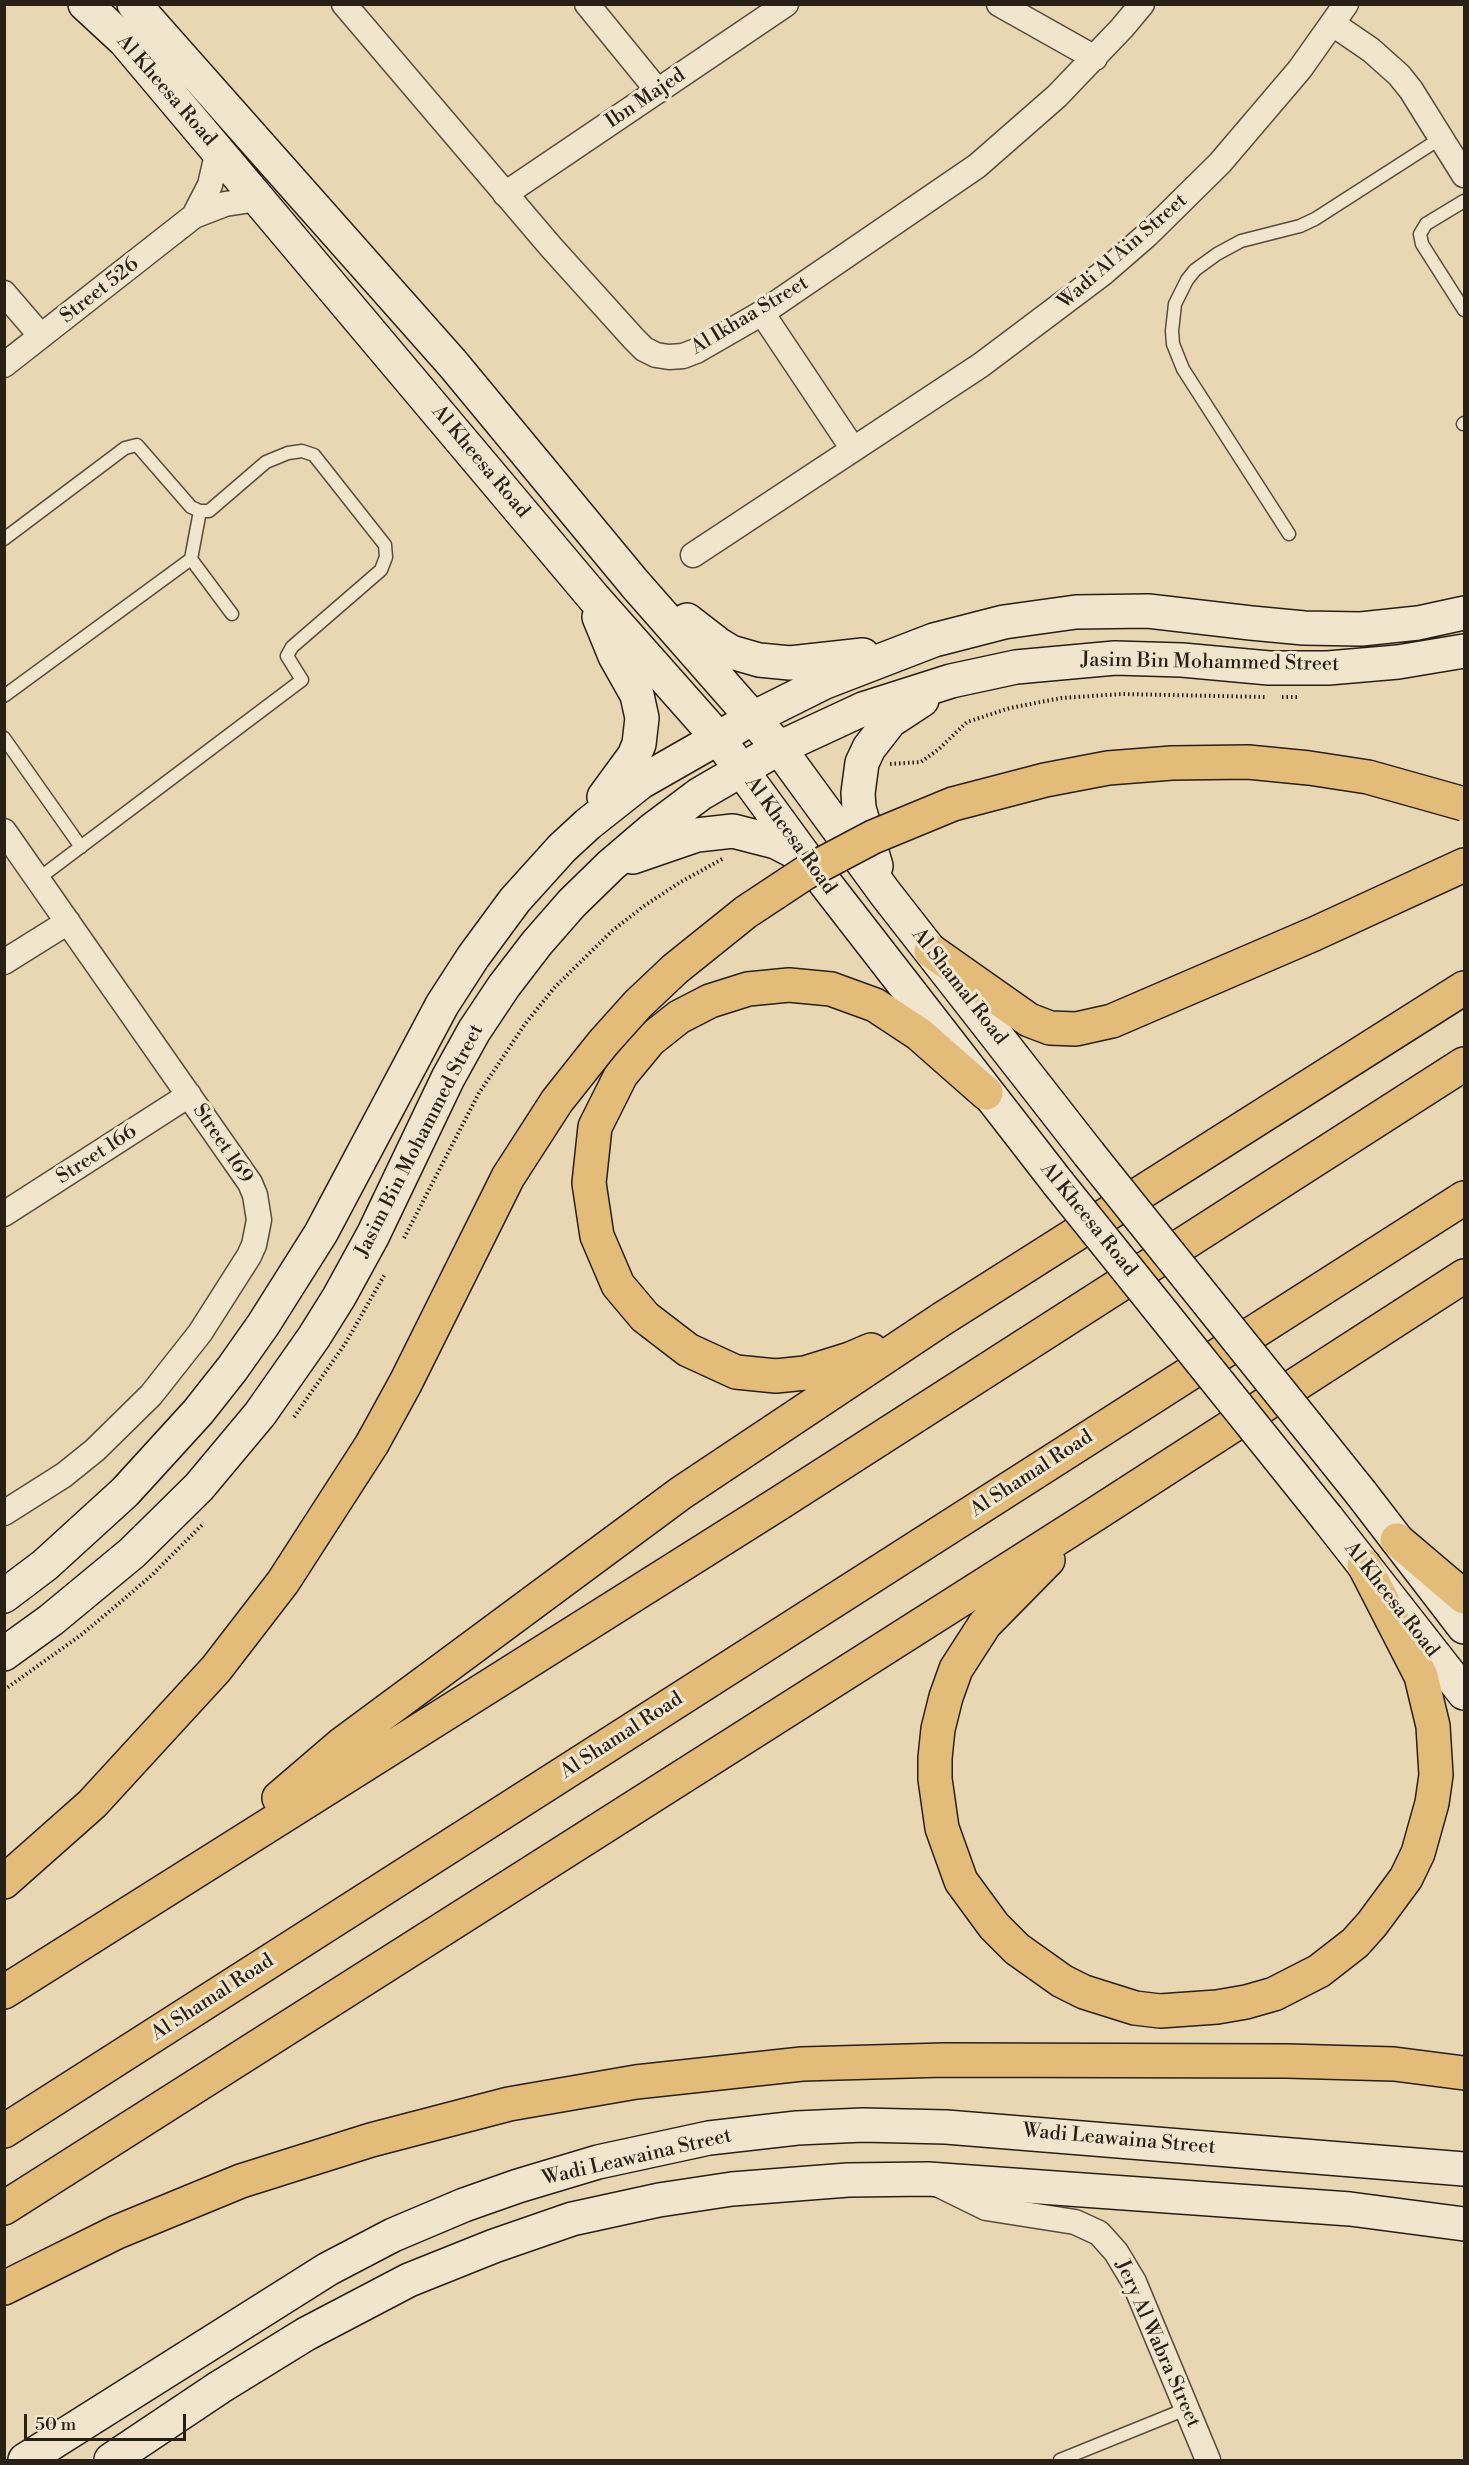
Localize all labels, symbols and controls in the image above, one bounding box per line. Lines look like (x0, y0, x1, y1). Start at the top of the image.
street label: Al Kheesa Road (111, 30, 221, 152)
street label: Ibn Majed (602, 64, 690, 134)
street label: Wadi Al Ain Street (1053, 189, 1193, 315)
street label: Street 526 (56, 253, 144, 329)
street label: Al Ikhaa Street (687, 272, 813, 360)
street label: Al Kheesa Road (426, 401, 534, 523)
street label: Jasim Bin Mohammed Street (1081, 649, 1339, 677)
street label: Al Kheesa Road (739, 772, 841, 900)
street label: Al Shamal Road (906, 924, 1012, 1050)
street label: Jasim Bin Mohammed Street (351, 1021, 489, 1261)
street label: Street 169 (187, 1100, 257, 1188)
street label: Street 166 (52, 1120, 142, 1190)
street label: Al Kheesa Road (1035, 1158, 1141, 1282)
street label: Al Shamal Road (966, 1425, 1098, 1523)
street label: Al Kheesa Road (1338, 1538, 1444, 1662)
street label: Al Shamal Road (556, 1687, 688, 1785)
street label: Al Shamal Road (147, 1949, 279, 2047)
street label: Wadi Leawaina Street (1022, 2120, 1216, 2160)
street label: Wadi Leawaina Street (540, 2125, 734, 2191)
street label: Jery Al Wabra Street (1109, 2256, 1205, 2432)
scale bar (27, 2402, 189, 2440)
text: 50 m (35, 2413, 76, 2436)

